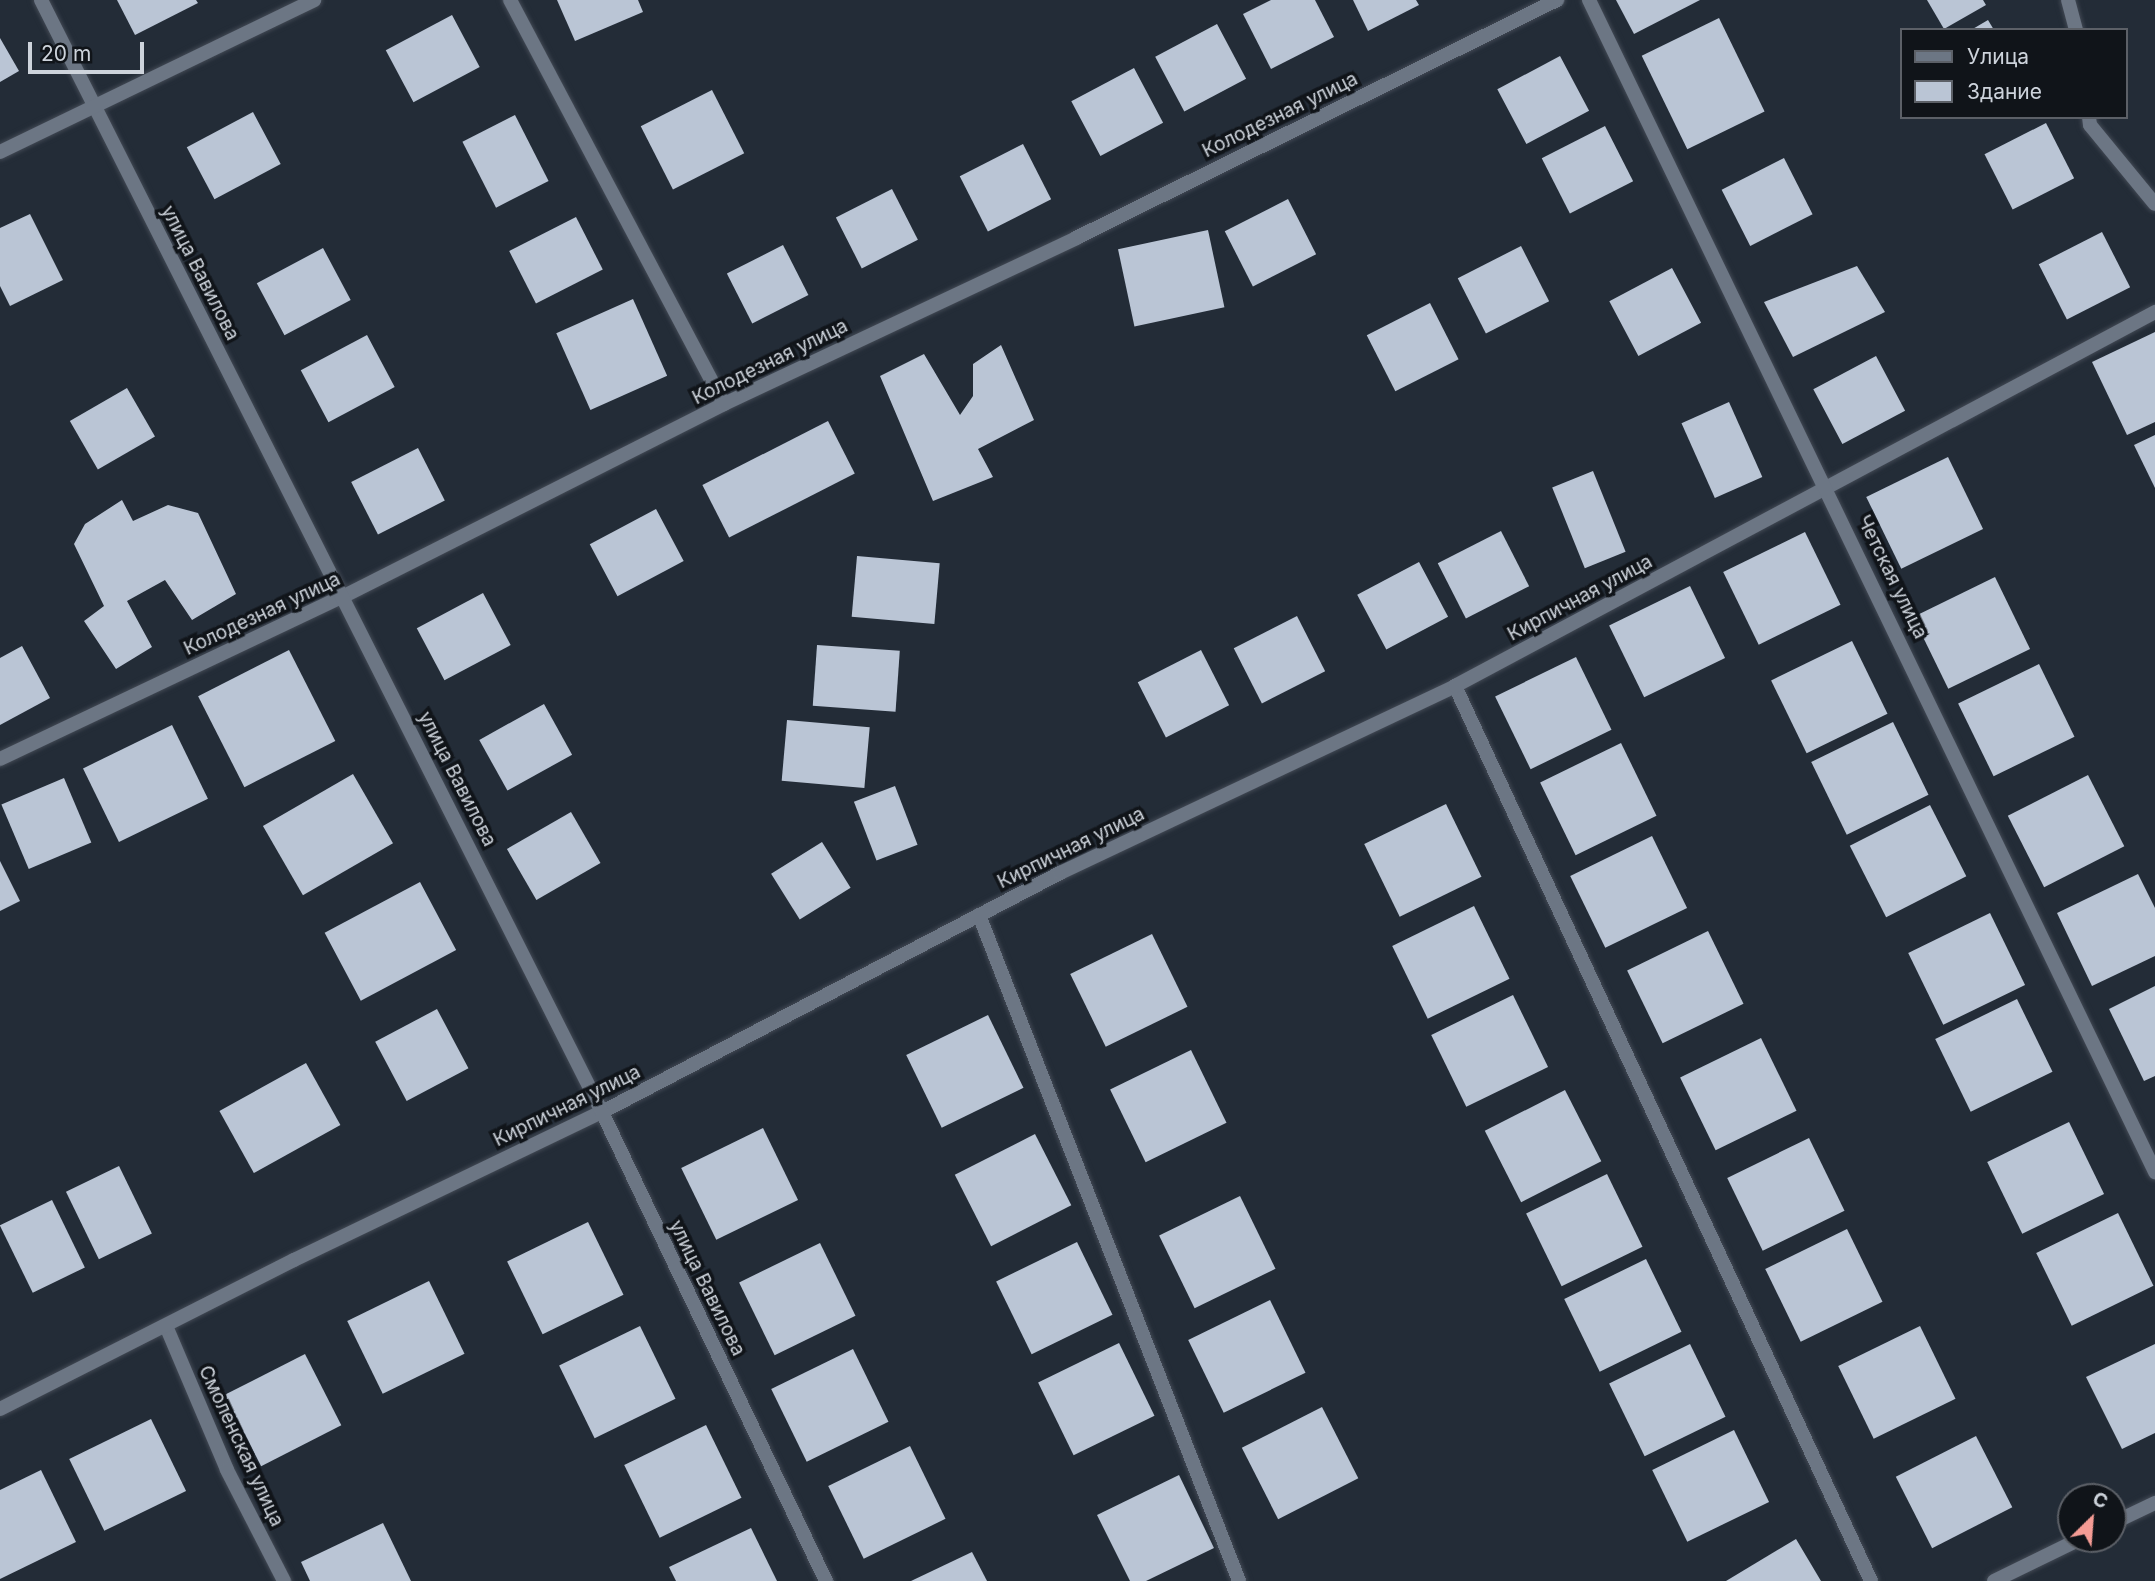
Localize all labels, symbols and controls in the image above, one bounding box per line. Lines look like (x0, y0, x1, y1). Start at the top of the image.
scale bar (32, 28, 147, 72)
legend (1899, 28, 2127, 119)
text: 20 m (41, 41, 91, 66)
text: Улица (1967, 44, 2029, 69)
street label: Колодезная улица (1199, 68, 1361, 162)
text: Здание (1967, 79, 2042, 104)
street label: улица Вавилова (156, 202, 244, 344)
street label: Колодезная улица (689, 315, 851, 409)
street label: Четская улица (1852, 512, 1932, 642)
street label: Кирпичная улица (1504, 550, 1656, 646)
street label: Колодезная улица (180, 568, 344, 660)
street label: улица Вавилова (413, 708, 501, 850)
street label: Кирпичная улица (994, 803, 1148, 893)
street label: Кирпичная улица (490, 1061, 644, 1151)
street label: улица Вавилова (664, 1216, 750, 1360)
street label: Смоленская улица (194, 1362, 288, 1530)
north arrow (2057, 1483, 2127, 1553)
text: С (2089, 1487, 2111, 1514)

